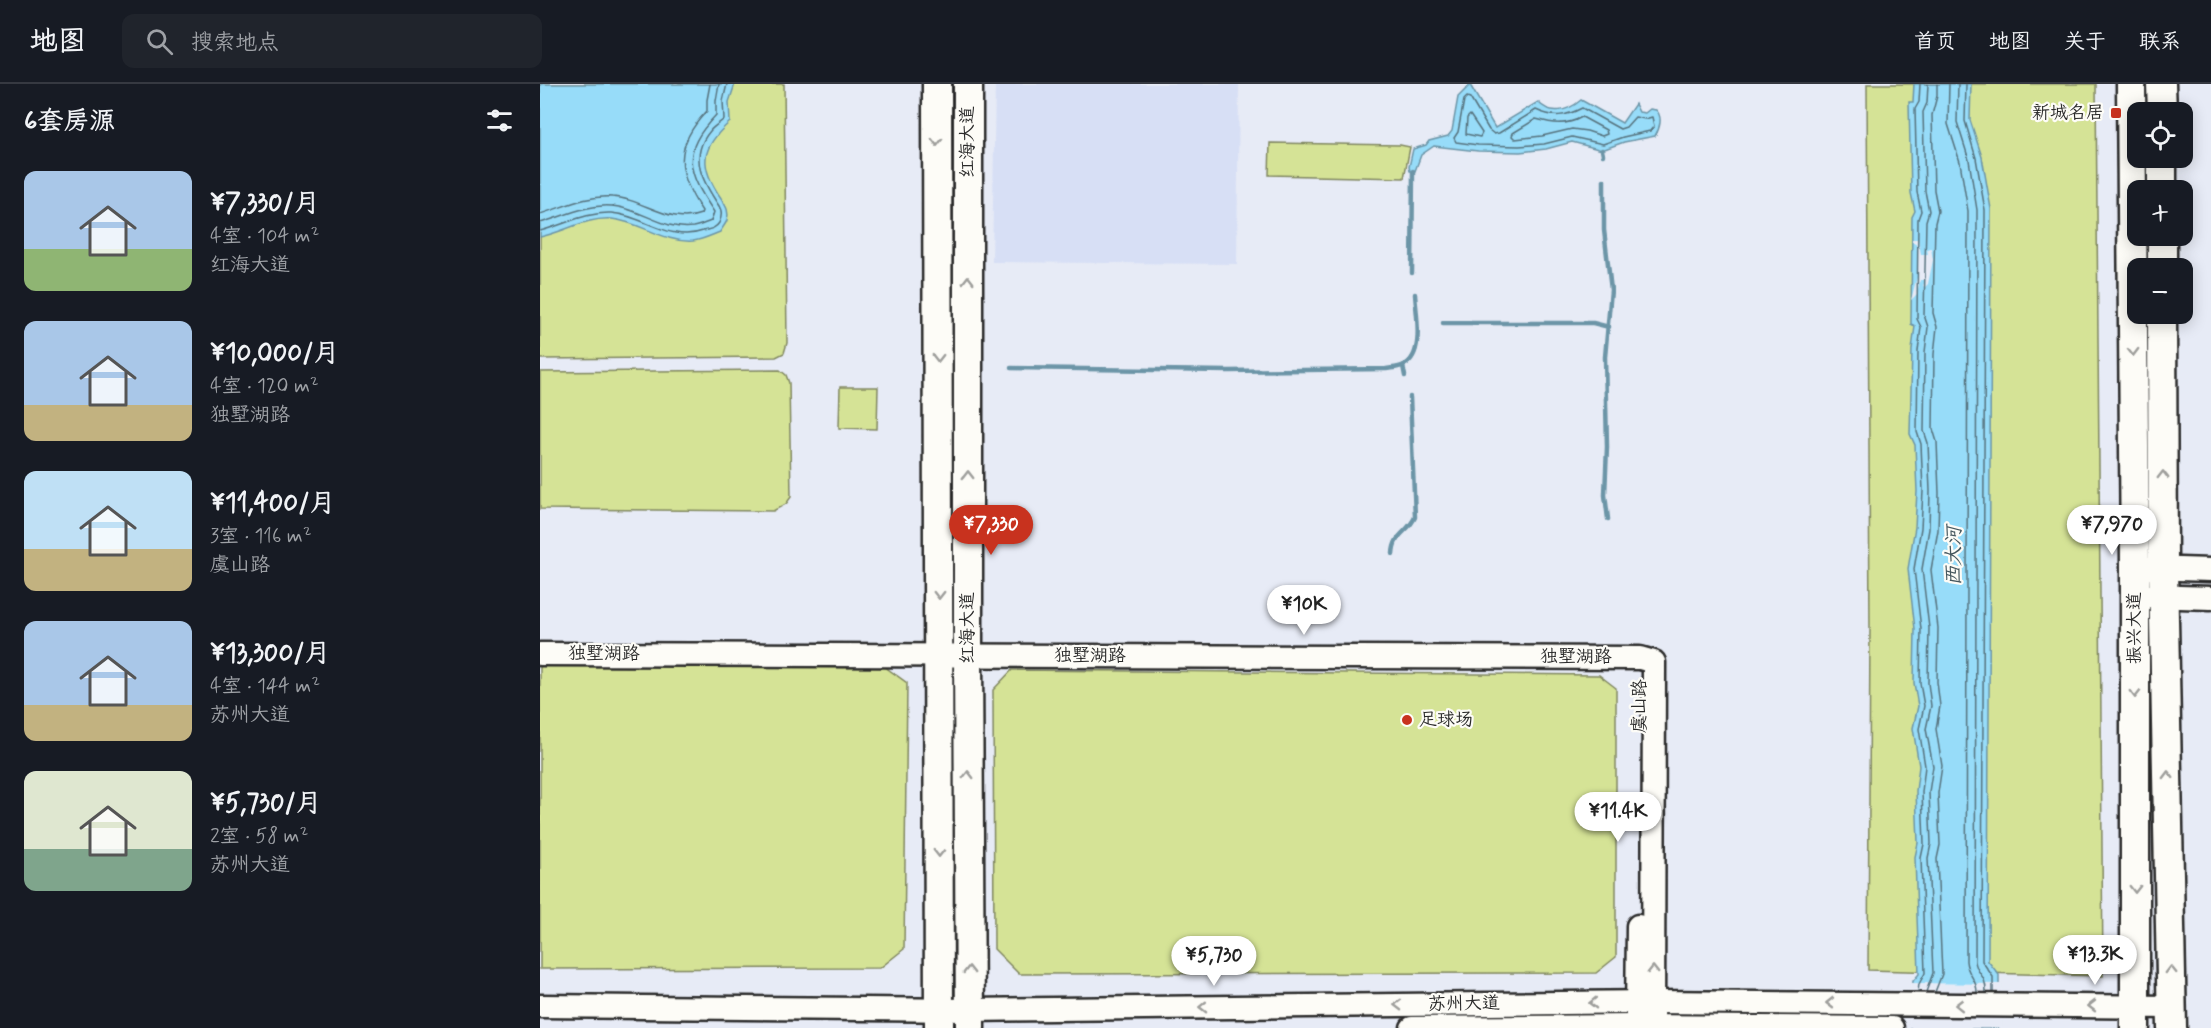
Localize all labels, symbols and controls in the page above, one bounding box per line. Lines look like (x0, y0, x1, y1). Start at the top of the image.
search box (122, 14, 542, 68)
text: 地图 (30, 24, 86, 61)
icon: search (143, 25, 176, 58)
text: 首页 (1914, 28, 1956, 56)
text: 地图 (1989, 28, 2031, 56)
text: 关于 (2064, 28, 2106, 56)
text: 联系 (2139, 28, 2181, 56)
text: 搜索地点 (191, 29, 279, 57)
place label: 新城名居 (2032, 101, 2104, 125)
map controls (2127, 102, 2193, 324)
button: locate (2127, 102, 2193, 168)
icon: filters (483, 104, 516, 137)
text: 6套房源 (24, 105, 115, 139)
street label: 红海大道 (956, 106, 980, 178)
marker: 新城名居 (2109, 106, 2123, 120)
one-way arrow (931, 138, 943, 147)
button: + (2127, 180, 2193, 246)
text: ¥7,330/月 (210, 187, 320, 221)
icon: home (72, 195, 144, 267)
text: 4室 · 104 m² (210, 223, 319, 250)
text: 红海大道 (210, 252, 290, 279)
button: − (2127, 258, 2193, 324)
one-way arrow (962, 275, 974, 284)
text: ¥10,000/月 (210, 337, 339, 371)
icon: home (72, 345, 144, 417)
one-way arrow (2127, 348, 2139, 357)
one-way arrow (932, 354, 944, 363)
text: 4室 · 120 m² (210, 373, 319, 400)
text: 独墅湖路 (210, 402, 290, 429)
one-way arrow (962, 470, 974, 479)
one-way arrow (2157, 470, 2169, 479)
text: ¥11,400/月 (210, 487, 335, 521)
icon: home (72, 495, 144, 567)
pin: ¥7,330 (942, 505, 1040, 556)
pin: ¥7,970 (2063, 505, 2161, 556)
text: ¥7,330 (963, 511, 1019, 538)
text: ¥7,970 (2081, 511, 2143, 538)
text: 3室 · 116 m² (210, 523, 312, 550)
water label: 西大河 (1941, 523, 1968, 586)
text: 虞山路 (210, 552, 270, 579)
pin: ¥10K (1268, 585, 1340, 636)
one-way arrow (932, 591, 945, 600)
text: ¥10K (1281, 591, 1327, 618)
street label: 红海大道 (956, 592, 980, 664)
street label: 振兴大道 (2123, 592, 2147, 664)
text: ¥13,300/月 (210, 637, 331, 671)
street label: 独墅湖路 (568, 642, 640, 666)
street label: 独墅湖路 (1054, 644, 1126, 668)
icon: home (72, 645, 144, 717)
street label: 独墅湖路 (1540, 645, 1612, 669)
text: 4室 · 144 m² (210, 673, 320, 700)
street label: 虞山路 (1628, 679, 1652, 733)
one-way arrow (2129, 690, 2141, 699)
text: 苏州大道 (210, 702, 290, 729)
place label: 足球场 (1419, 708, 1473, 732)
marker: 足球场 (1400, 713, 1414, 727)
one-way arrow (962, 770, 974, 779)
one-way arrow (2161, 770, 2174, 779)
text: ¥5,730/月 (210, 787, 322, 821)
pin: ¥11.4K (1569, 792, 1667, 843)
icon: home (72, 795, 144, 867)
text: ¥11.4K (1589, 798, 1647, 825)
text: 2室 · 58 m² (210, 823, 308, 850)
one-way arrow (933, 849, 945, 858)
text: 苏州大道 (210, 852, 290, 879)
one-way arrow (2129, 885, 2141, 894)
pin: ¥13.3K (2046, 935, 2144, 986)
pin: ¥5,730 (1165, 936, 1263, 987)
text: ¥13.3K (2067, 941, 2123, 968)
text: ¥5,730 (1185, 942, 1243, 969)
one-way arrow (963, 965, 975, 974)
one-way arrow (1647, 965, 1659, 974)
one-way arrow (2165, 965, 2177, 974)
street label: 苏州大道 (1428, 991, 1500, 1017)
one-way arrow (1588, 997, 1597, 1009)
one-way arrow (1825, 997, 1834, 1009)
one-way arrow (1393, 999, 1402, 1011)
one-way arrow (1955, 999, 1964, 1011)
one-way arrow (2088, 1000, 2097, 1012)
one-way arrow (1198, 1001, 1207, 1013)

